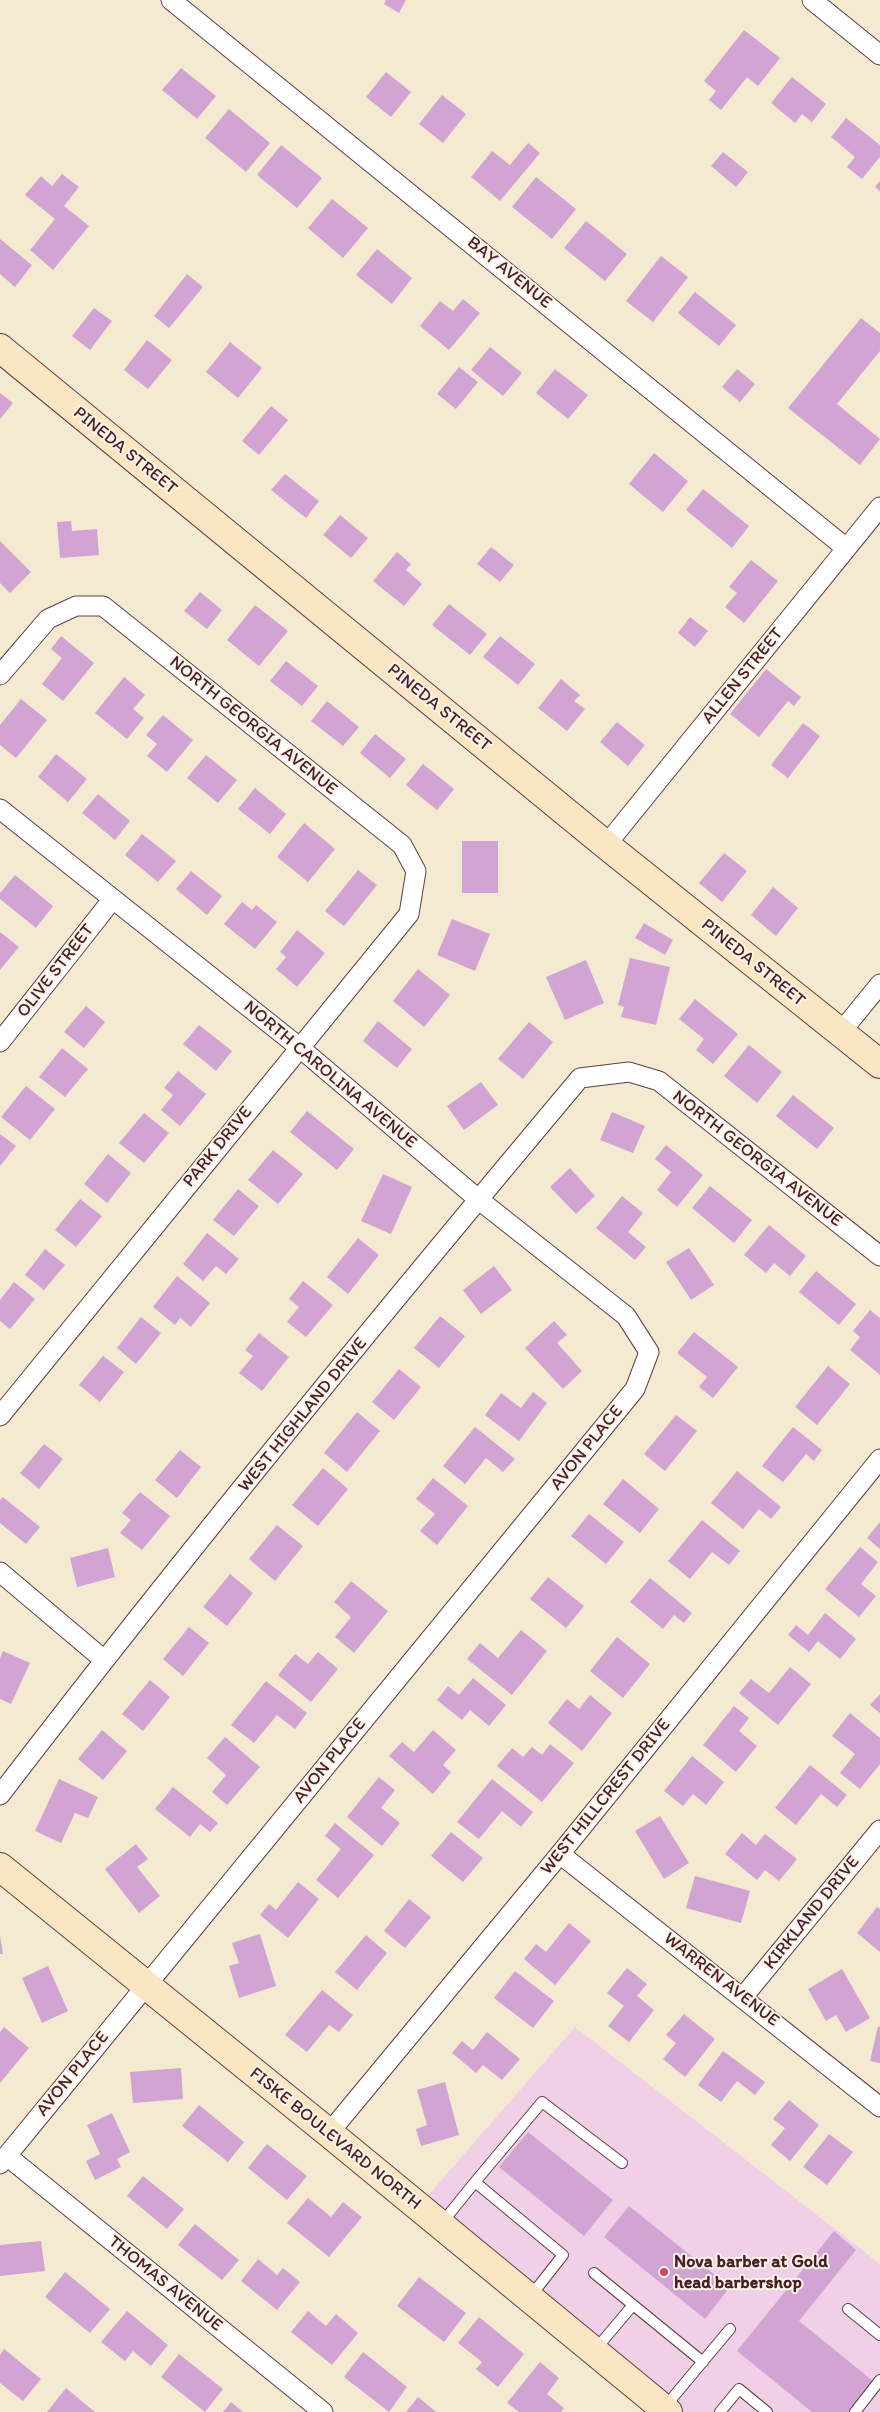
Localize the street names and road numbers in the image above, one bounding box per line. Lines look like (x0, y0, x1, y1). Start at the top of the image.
street label: BAY AVENUE (462, 232, 556, 314)
street label: PINEDA STREET (68, 402, 182, 500)
street label: ALLEN STREET (698, 624, 788, 728)
street label: NORTH GEORGIA AVENUE (165, 652, 341, 800)
street label: PINEDA STREET (382, 659, 496, 757)
street label: PINEDA STREET (696, 914, 810, 1012)
street label: OLIVE STREET (13, 920, 99, 1022)
street label: NORTH CAROLINA AVENUE (239, 996, 421, 1154)
street label: NORTH GEORGIA AVENUE (668, 1086, 846, 1232)
street label: PARK DRIVE (179, 1102, 257, 1192)
street label: WEST HIGHLAND DRIVE (234, 1333, 372, 1497)
street label: AVON PLACE (546, 1401, 628, 1495)
street label: AVON PLACE (289, 1714, 371, 1808)
street label: WEST HILLCREST DRIVE (536, 1715, 676, 1879)
street label: KIRKLAND DRIVE (760, 1852, 864, 1974)
street label: WARREN AVENUE (659, 1928, 783, 2032)
street label: AVON PLACE (32, 2027, 114, 2121)
street label: FISKE BOULEVARD NORTH (245, 2063, 425, 2215)
street label: THOMAS AVENUE (103, 2231, 227, 2337)

